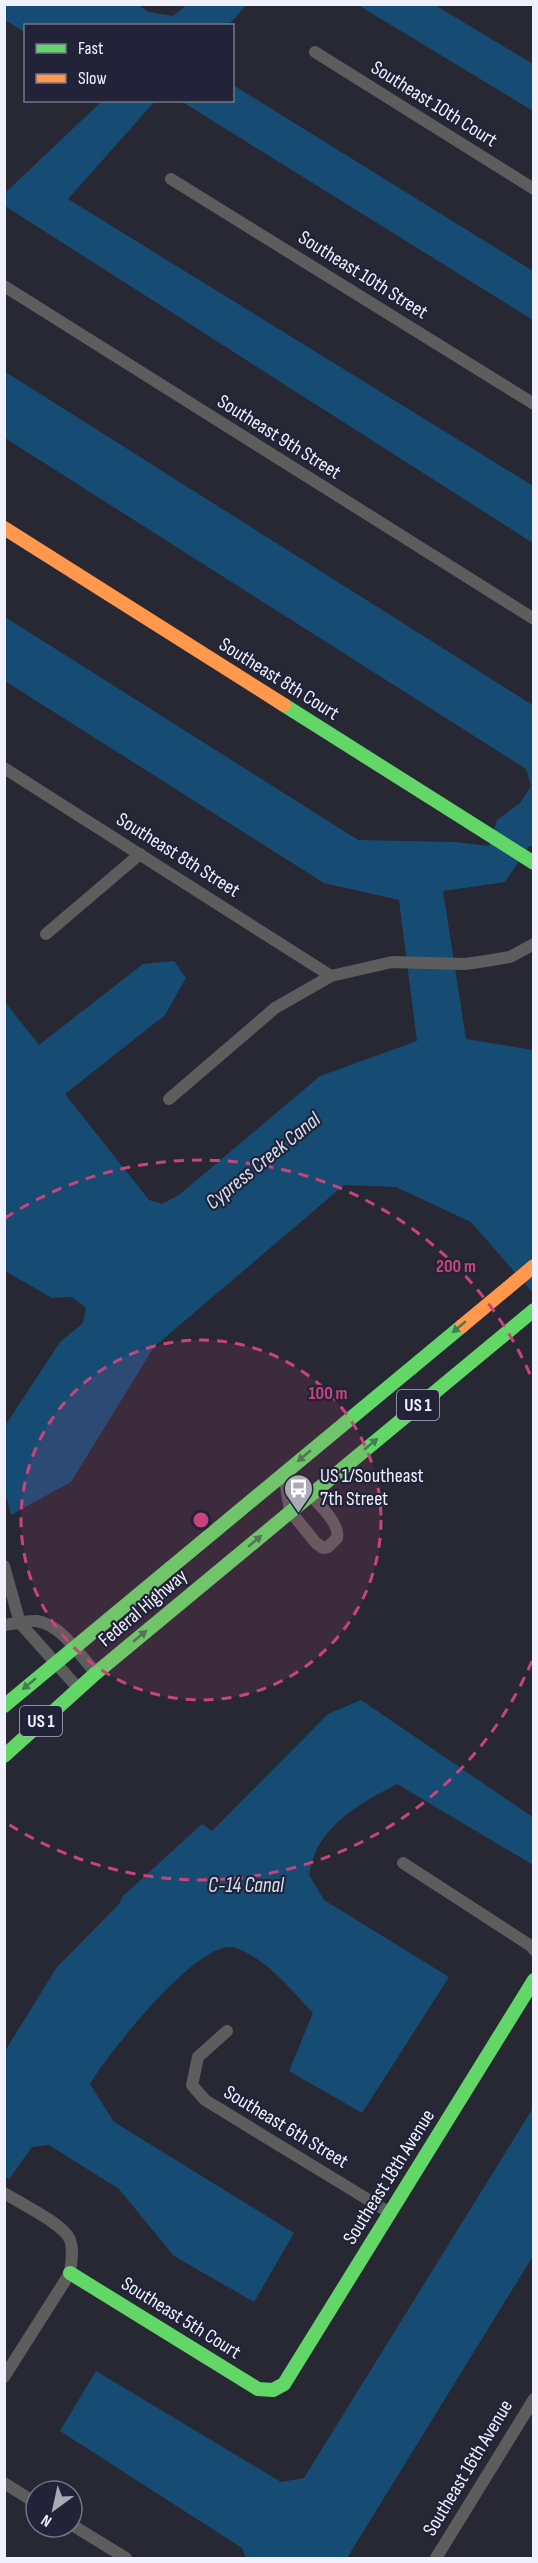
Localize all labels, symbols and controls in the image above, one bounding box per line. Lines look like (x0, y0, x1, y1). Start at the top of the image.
legend (24, 24, 234, 102)
text: Fast (78, 38, 104, 59)
street label: Southeast 10th Court (367, 56, 501, 152)
text: Slow (78, 68, 107, 89)
street label: Southeast 10th Street (294, 226, 432, 324)
street label: Southeast 9th Street (213, 389, 345, 485)
street label: Southeast 8th Court (215, 633, 343, 725)
street label: Southeast 8th Street (112, 807, 244, 903)
water label: Cypress Creek Canal (201, 1106, 326, 1215)
text: 200 m (436, 1256, 476, 1277)
one-way arrow (452, 1320, 467, 1333)
text: 100 m (309, 1383, 348, 1404)
road number: US 1 (397, 1390, 439, 1420)
one-way arrow (363, 1437, 379, 1450)
one-way arrow (297, 1449, 312, 1462)
place label: US 1/Southeast 7th Street (320, 1464, 424, 1511)
bus stop icon: US 1/Southeast 7th Street (283, 1472, 315, 1514)
centre of rings (191, 1510, 211, 1530)
one-way arrow (247, 1534, 263, 1547)
street label: Federal Highway (94, 1564, 192, 1652)
one-way arrow (133, 1630, 148, 1642)
one-way arrow (22, 1677, 37, 1690)
road number: US 1 (20, 1706, 62, 1736)
water label: C-14 Canal (208, 1873, 285, 1898)
street label: Southeast 6th Street (219, 2080, 353, 2174)
street label: Southeast 18th Avenue (338, 2105, 440, 2249)
street label: Southeast 5th Court (117, 2272, 245, 2364)
street label: Southeast 16th Avenue (418, 2396, 518, 2540)
north arrow (24, 2479, 84, 2539)
text: N (38, 2510, 55, 2531)

